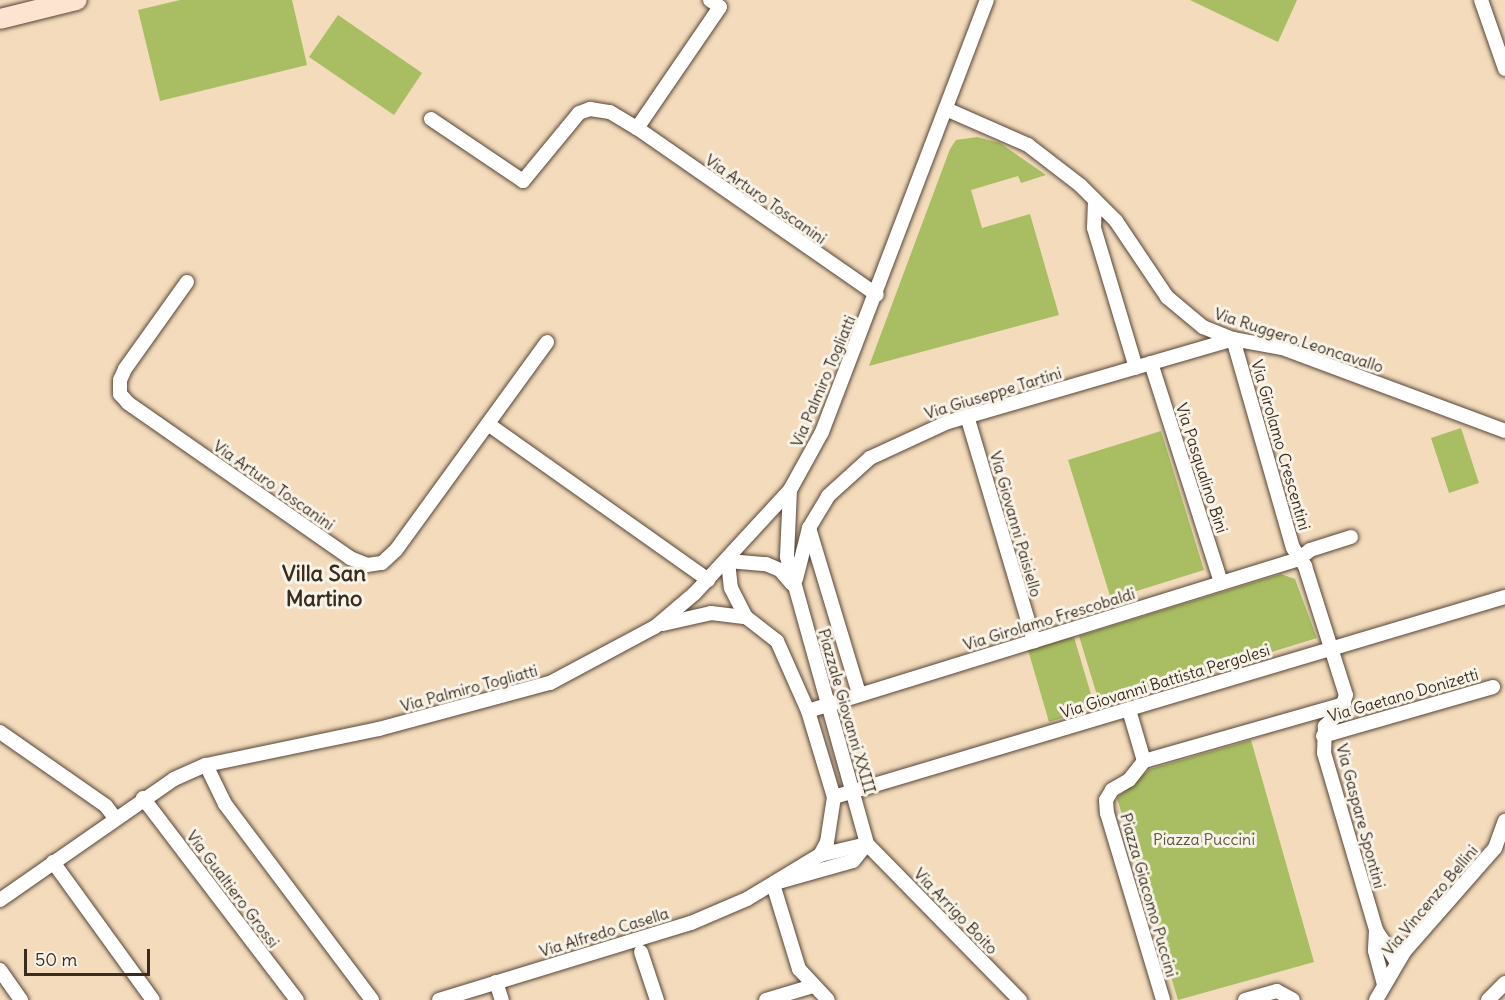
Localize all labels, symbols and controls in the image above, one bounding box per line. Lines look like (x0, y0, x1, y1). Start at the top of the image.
street label: Via Arturo Toscanini (702, 150, 830, 248)
street label: Via Ruggero Leoncavallo (1212, 304, 1386, 376)
street label: Via Palmiro Togliatti (787, 312, 859, 450)
street label: Via Girolamo Crescentini (1247, 358, 1315, 532)
street label: Via Giuseppe Tartini (922, 363, 1064, 423)
street label: Via Pasqualino Bini (1172, 401, 1232, 535)
street label: Via Arturo Toscanini (210, 436, 338, 534)
street label: Via Giovanni Paisiello (986, 449, 1046, 599)
district label: Villa San Martino (282, 560, 366, 612)
street label: Via Girolamo Frescobaldi (961, 584, 1137, 654)
street label: Piazzale Giovanni XXIII (814, 626, 880, 796)
street label: Via Giovanni Battista Pergolesi (1058, 640, 1272, 722)
street label: Via Palmiro Togliatti (398, 660, 540, 716)
street label: Via Gaetano Donizetti (1325, 664, 1481, 726)
street label: Via Gaspare Spontini (1332, 741, 1390, 891)
street label: Piazza Giacomo Puccini (1116, 811, 1182, 979)
street label: Via Gualtiero Grossi (183, 827, 283, 951)
park label: Piazza Puccini (1153, 829, 1255, 849)
street label: Via Vincenzo Bellini (1378, 841, 1482, 959)
street label: Via Arrigo Boito (910, 864, 1002, 958)
street label: Via Alfredo Casella (537, 903, 671, 961)
scale bar (27, 937, 153, 975)
text: 50 m (35, 948, 77, 971)

